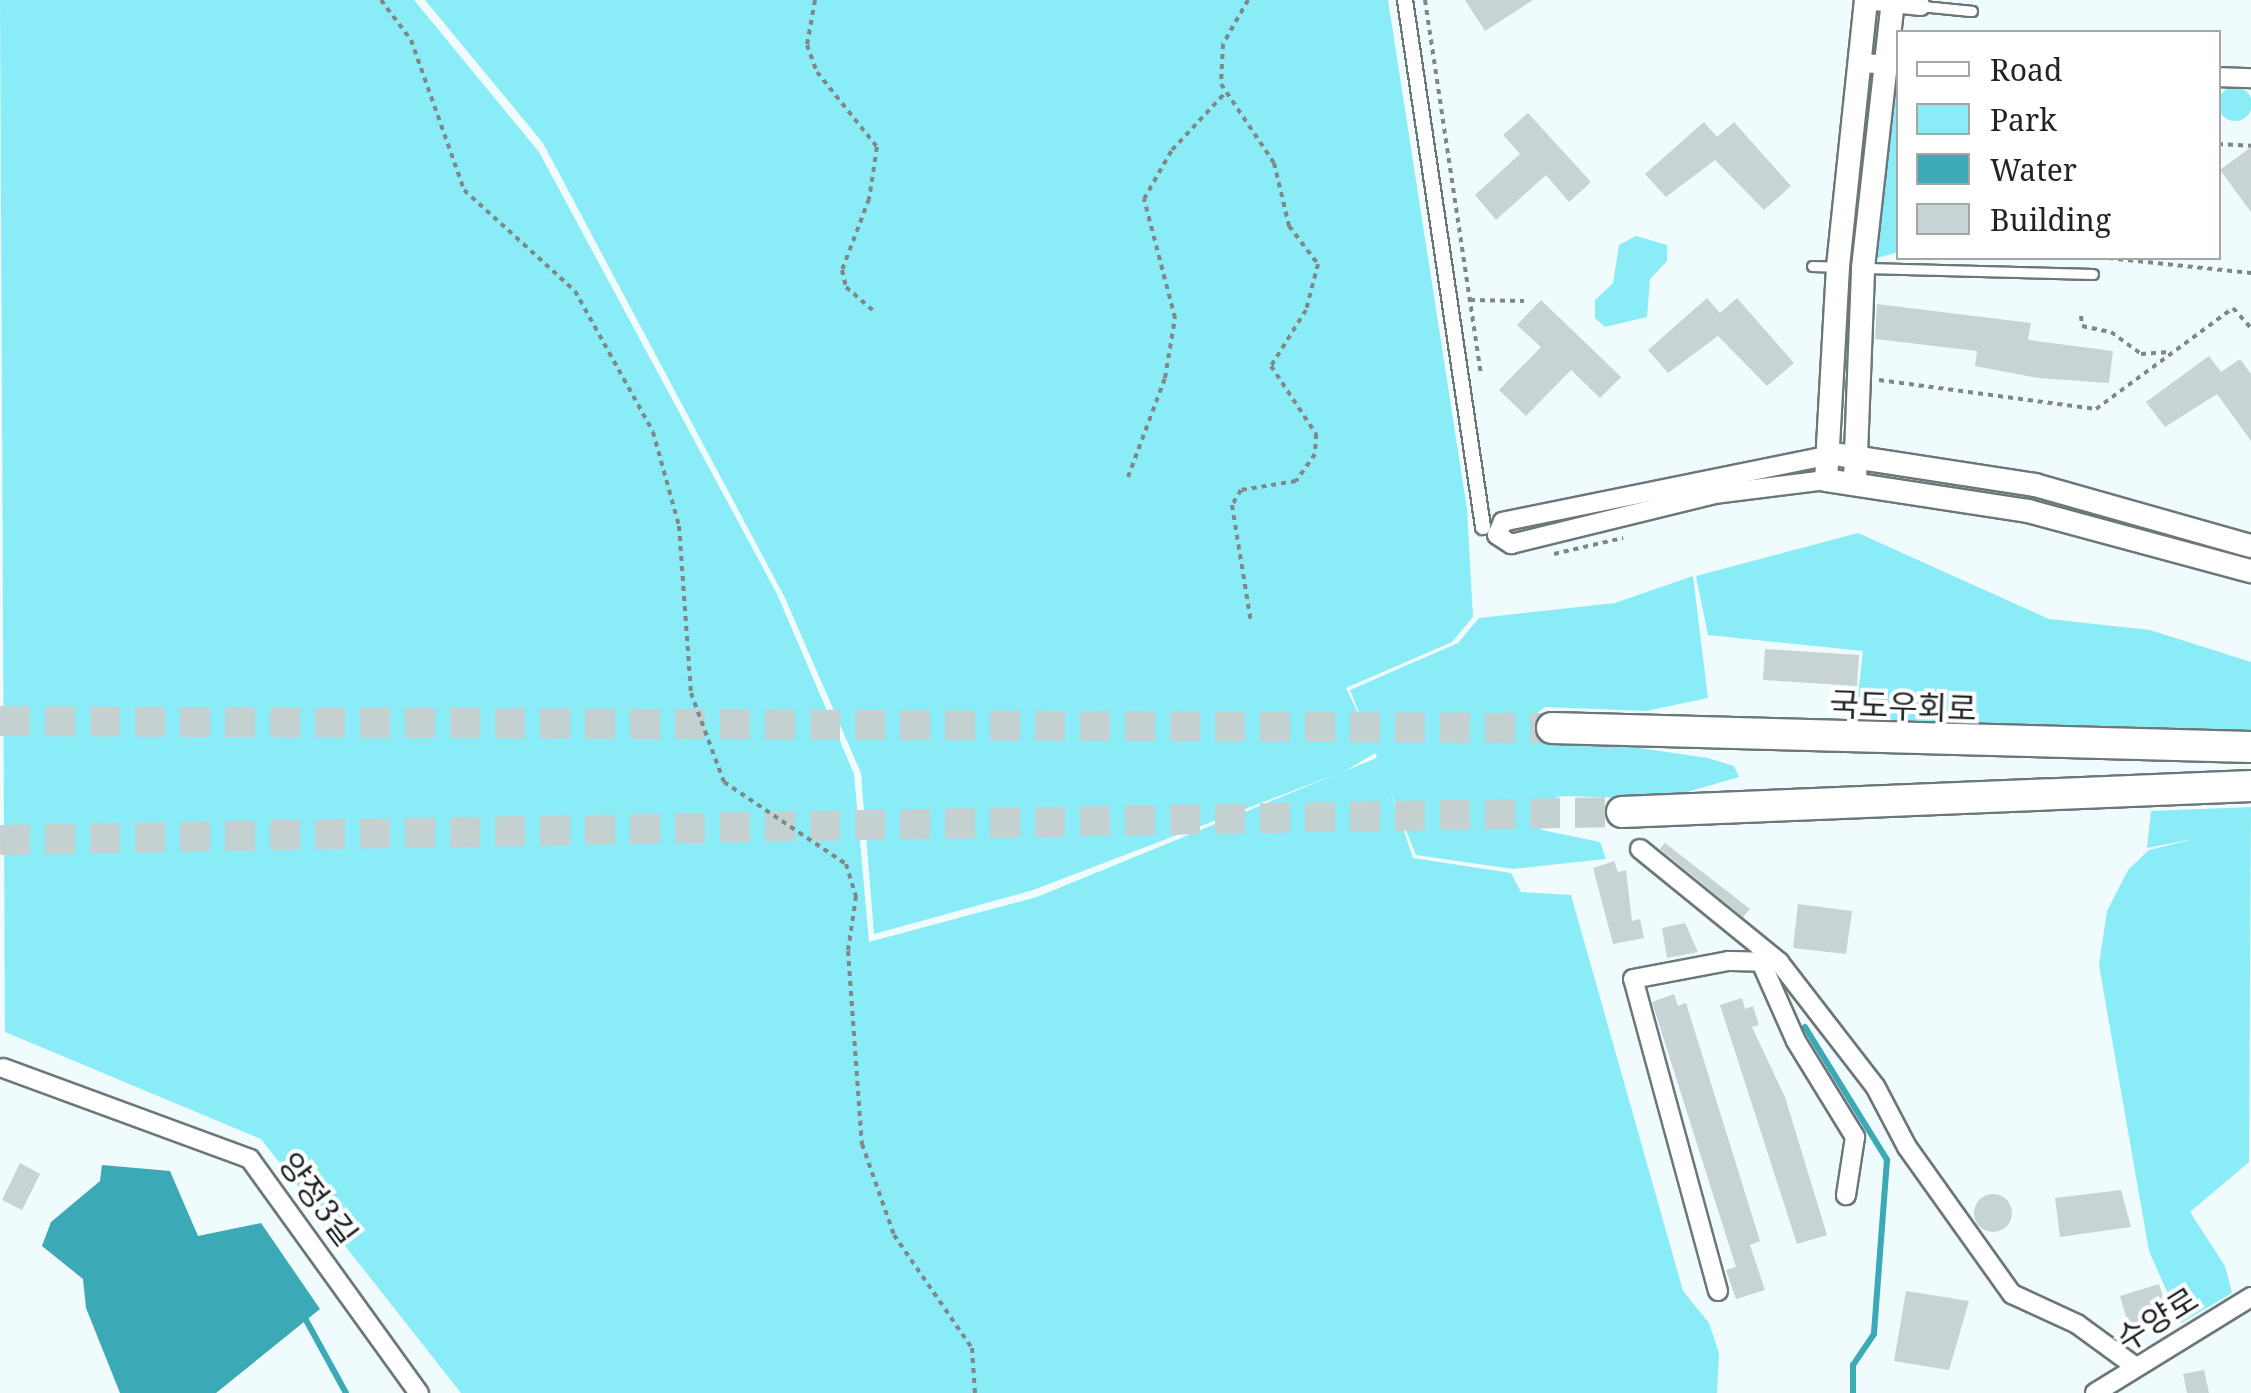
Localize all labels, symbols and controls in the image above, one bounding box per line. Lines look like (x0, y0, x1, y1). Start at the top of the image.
legend (1896, 30, 2221, 260)
text: Road (1990, 49, 2062, 90)
text: Park (1990, 99, 2057, 140)
text: Water (1990, 149, 2077, 190)
text: Building (1990, 199, 2111, 240)
street label: 국도우회로 (1829, 684, 1977, 728)
street label: 양정3길 (271, 1145, 365, 1253)
street label: 수양로 (2109, 1279, 2205, 1359)

